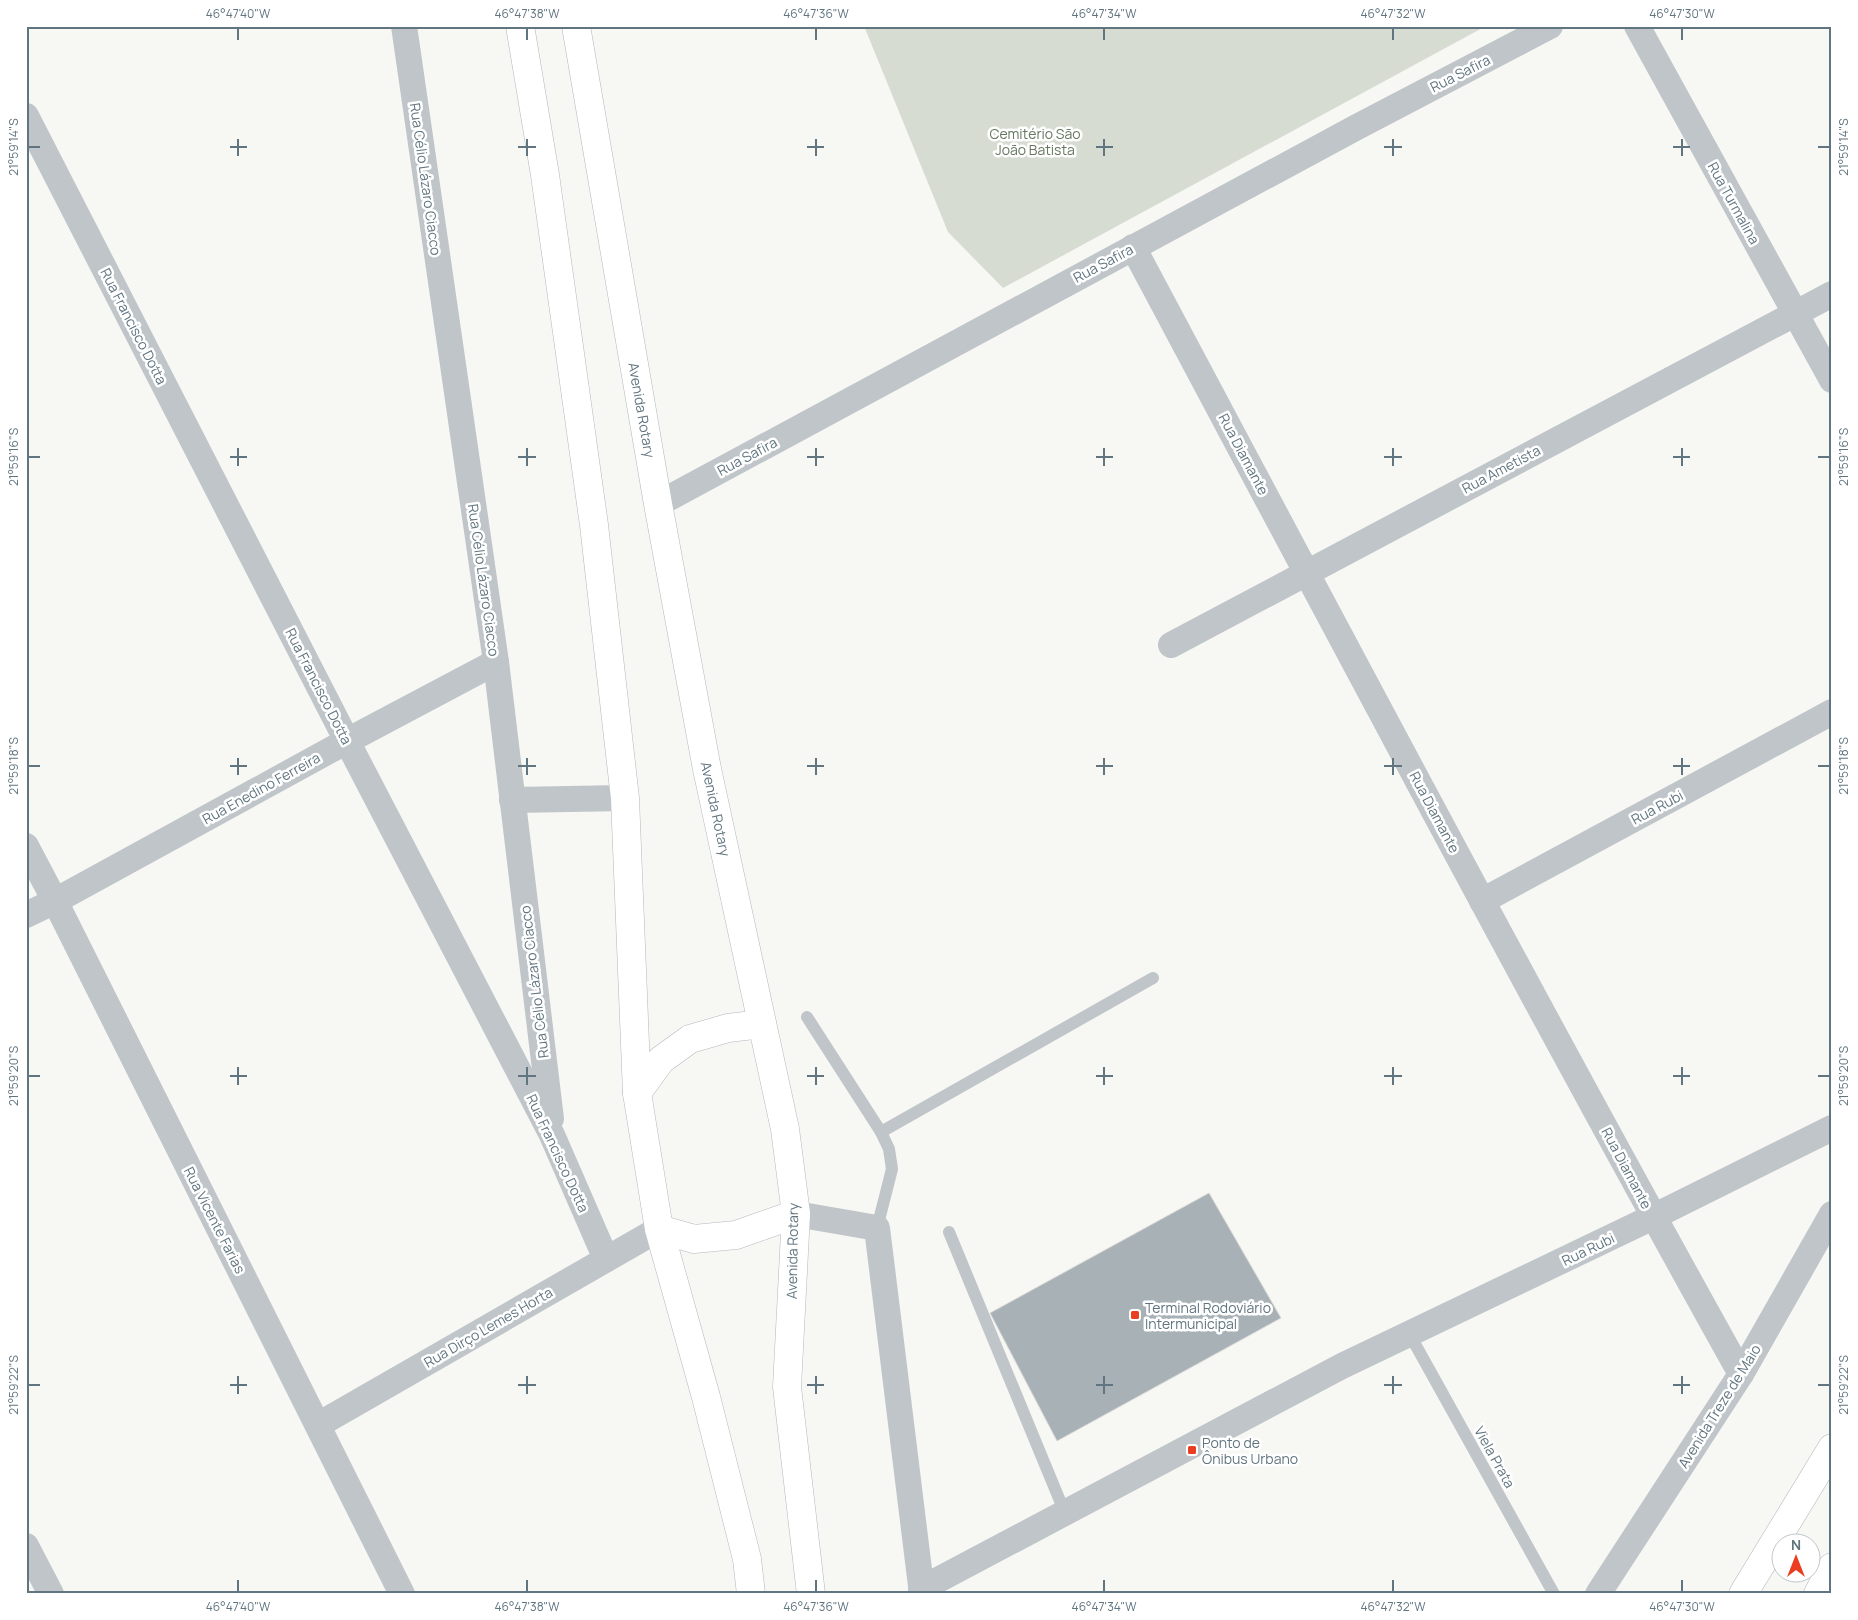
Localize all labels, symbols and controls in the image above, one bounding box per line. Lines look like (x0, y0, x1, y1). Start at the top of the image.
text: 46°47'40"W (206, 5, 271, 22)
text: 46°47'38"W (494, 5, 560, 22)
text: 46°47'36"W (783, 5, 850, 22)
text: 46°47'34"W (1072, 5, 1137, 22)
text: 46°47'32"W (1361, 5, 1426, 22)
text: 46°47'30"W (1649, 5, 1716, 22)
street label: Rua Safira (1427, 50, 1493, 96)
street label: Rua Célio Lázaro Ciacco (406, 102, 446, 256)
text: 21°59'14"S (5, 118, 22, 176)
text: 21°59'14"S (1835, 118, 1852, 176)
park label: Cemitério São João Batista (989, 124, 1081, 159)
street label: Rua Turmalina (1704, 159, 1764, 247)
street label: Rua Safira (1070, 239, 1136, 287)
street label: Rua Francisco Dotta (96, 265, 172, 387)
street label: Avenida Rotary (624, 361, 660, 460)
street label: Rua Diamante (1215, 410, 1273, 498)
text: 21°59'16"S (5, 428, 22, 486)
text: 21°59'16"S (1835, 428, 1852, 486)
street label: Rua Safira (714, 432, 780, 480)
street label: Rua Ametista (1458, 440, 1544, 498)
street label: Rua Célio Lázaro Ciacco (464, 503, 504, 657)
street label: Rua Francisco Dotta (281, 625, 357, 747)
text: 21°59'18"S (5, 737, 22, 795)
text: 21°59'18"S (1835, 737, 1852, 795)
street label: Rua Enedino Ferreira (199, 748, 323, 828)
street label: Avenida Rotary (697, 760, 735, 859)
street label: Rua Diamante (1406, 768, 1464, 856)
street label: Rua Rubi (1628, 785, 1686, 829)
street label: Rua Célio Lázaro Ciacco (515, 905, 553, 1059)
text: 21°59'20"S (5, 1046, 22, 1106)
text: 21°59'20"S (1835, 1046, 1852, 1106)
street label: Rua Francisco Dotta (522, 1091, 594, 1215)
street label: Rua Diamante (1598, 1124, 1656, 1212)
street label: Rua Vicente Farias (180, 1163, 250, 1277)
street label: Avenida Rotary (782, 1202, 802, 1299)
street label: Rua Rubi (1558, 1228, 1618, 1270)
street label: Rua Dirço Lemes Horta (420, 1282, 556, 1372)
place label: Terminal Rodoviário Intermunicipal (1145, 1298, 1271, 1333)
marker: Terminal Rodoviário Intermunicipal (1129, 1309, 1141, 1321)
street label: Avenida Treze de Maio (1673, 1341, 1765, 1471)
text: 21°59'22"S (5, 1355, 22, 1415)
text: 21°59'22"S (1835, 1355, 1852, 1415)
street label: Viela Prata (1470, 1423, 1520, 1491)
place label: Ponto de Ônibus Urbano (1202, 1433, 1298, 1468)
marker: Ponto de Ônibus Urbano (1186, 1444, 1198, 1456)
north arrow (1770, 1532, 1820, 1582)
text: N (1791, 1535, 1801, 1554)
text: 46°47'40"W (206, 1598, 271, 1615)
text: 46°47'38"W (494, 1598, 560, 1615)
text: 46°47'36"W (783, 1598, 850, 1615)
text: 46°47'34"W (1072, 1598, 1137, 1615)
text: 46°47'32"W (1361, 1598, 1426, 1615)
text: 46°47'30"W (1649, 1598, 1716, 1615)

